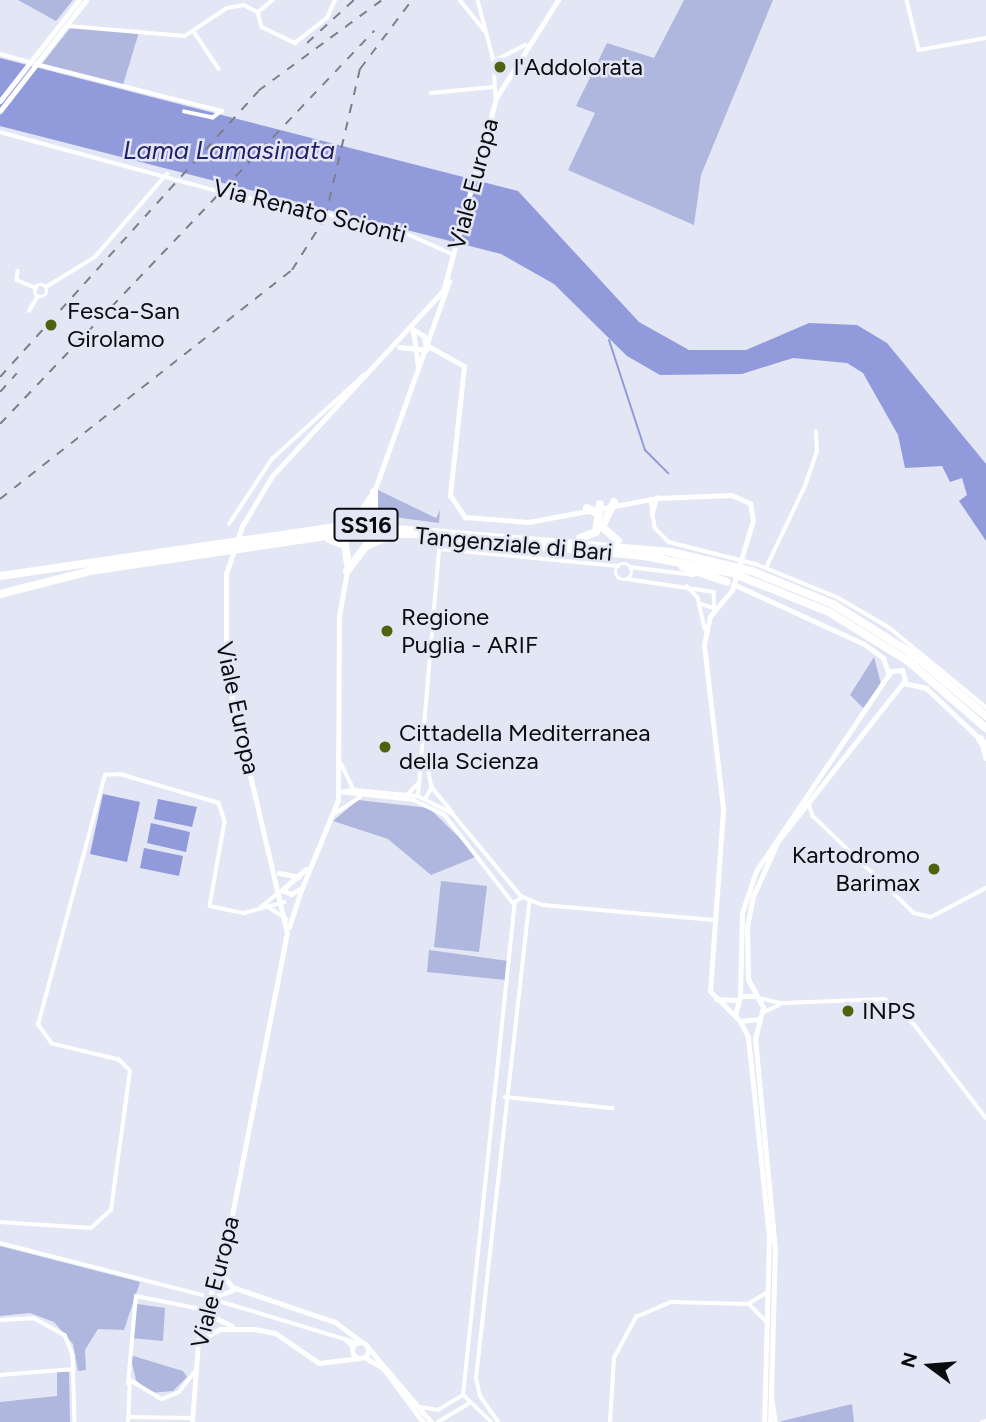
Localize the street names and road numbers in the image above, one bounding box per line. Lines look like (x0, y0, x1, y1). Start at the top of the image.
street label: Viale Europa (442, 115, 504, 253)
street label: Via Renato Scionti (210, 173, 410, 249)
road number: SS16 (333, 505, 399, 544)
street label: Tangenziale di Bari (414, 521, 614, 567)
street label: Viale Europa (210, 639, 266, 777)
street label: Viale Europa (185, 1213, 245, 1351)

